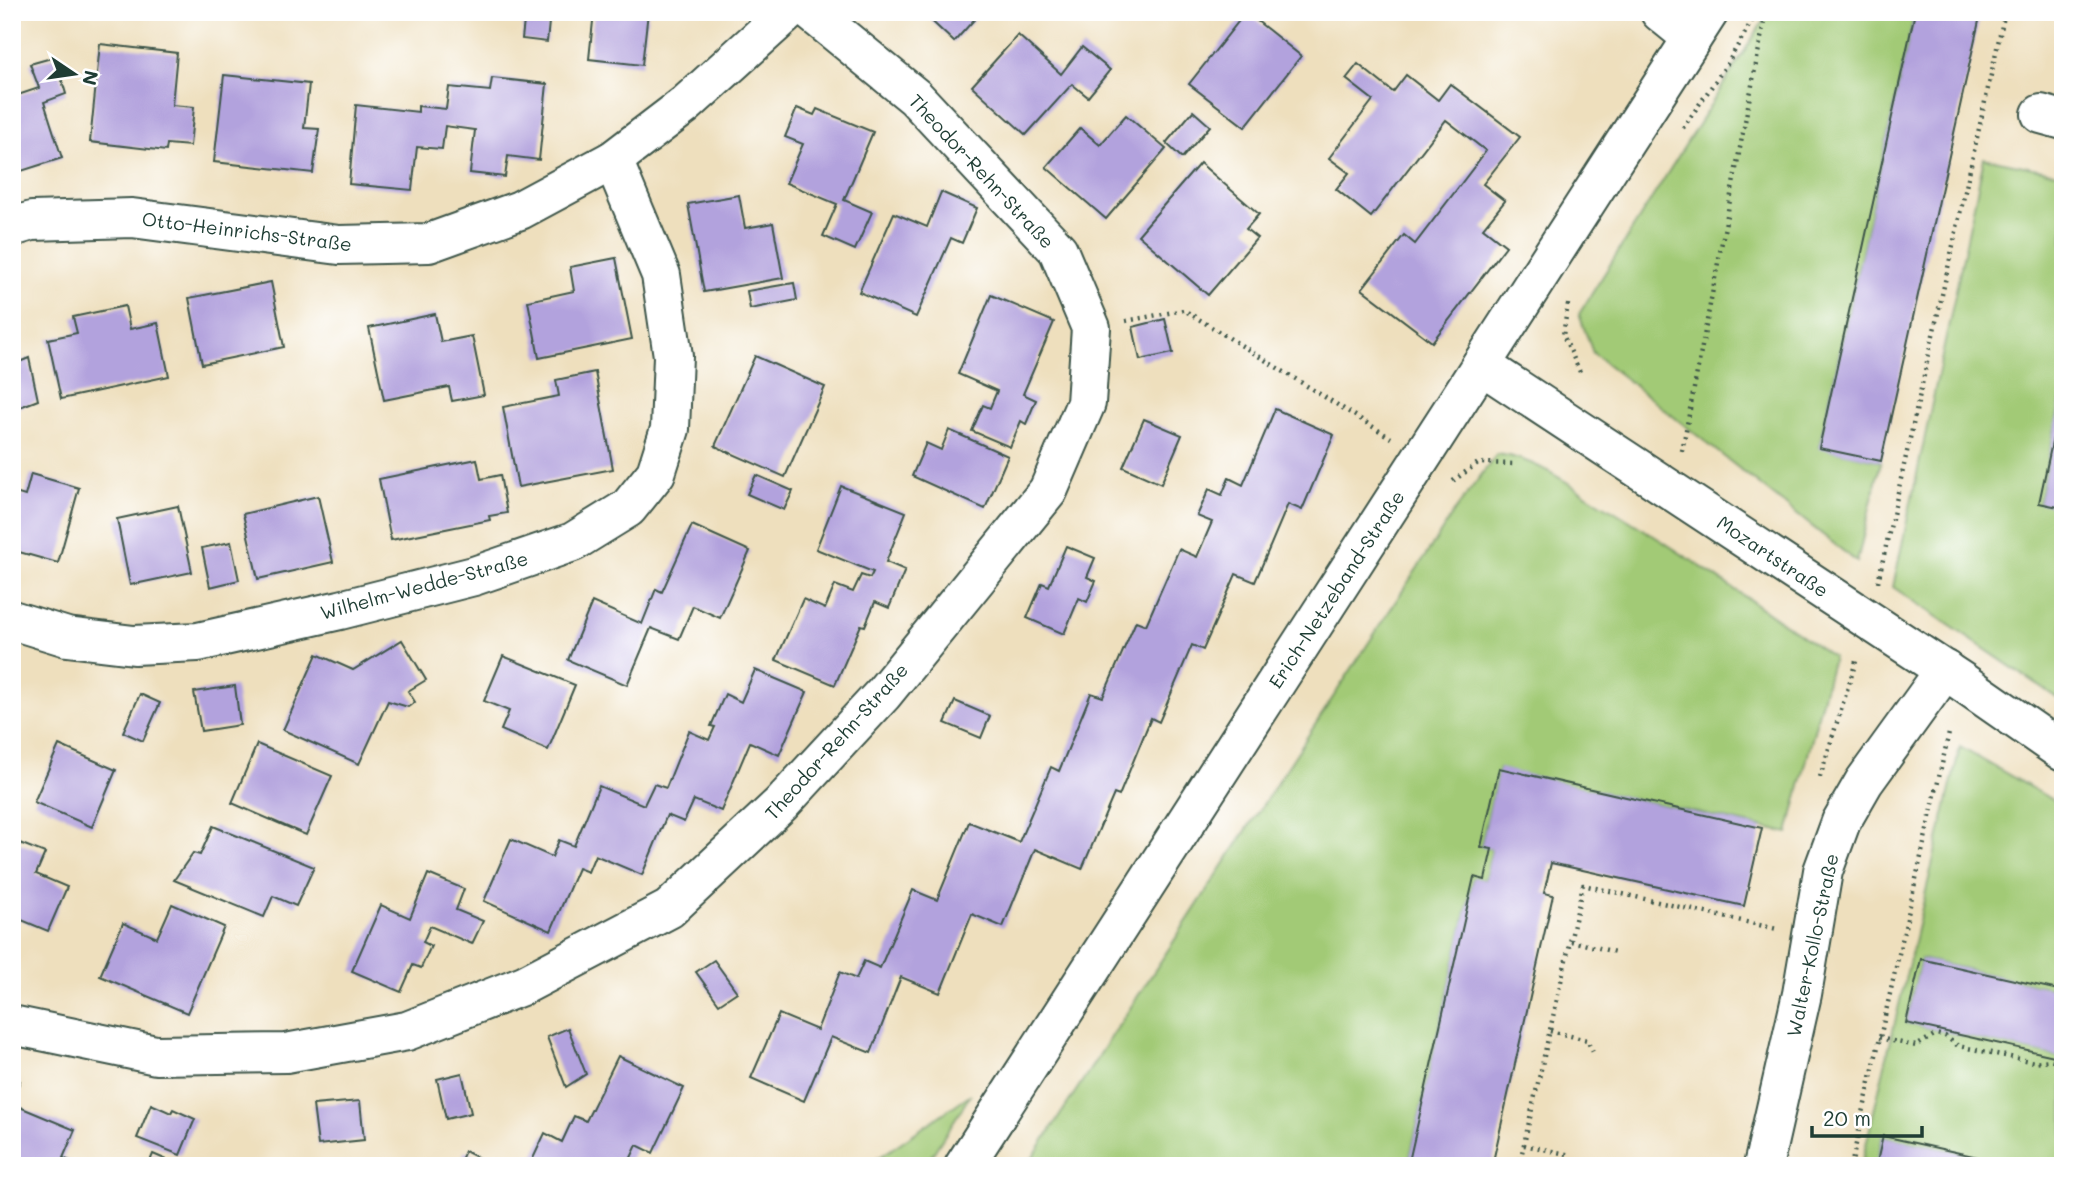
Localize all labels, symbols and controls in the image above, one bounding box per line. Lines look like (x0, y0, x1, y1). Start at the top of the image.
north arrow (38, 38, 108, 108)
text: N (77, 68, 105, 88)
street label: Theodor-Rehn-Straße (904, 88, 1060, 254)
street label: Otto-Heinrichs-Straße (141, 206, 353, 256)
street label: Erich-Netzeband-Straße (1263, 485, 1409, 693)
street label: Mozartstraße (1712, 509, 1834, 603)
street label: Wilhelm-Wedde-Straße (317, 545, 531, 625)
street label: Theodor-Rehn-Straße (759, 657, 913, 825)
street label: Walter-Kollo-Straße (1780, 851, 1844, 1039)
scale bar (1812, 1094, 1923, 1138)
text: 20 m (1823, 1104, 1871, 1131)

